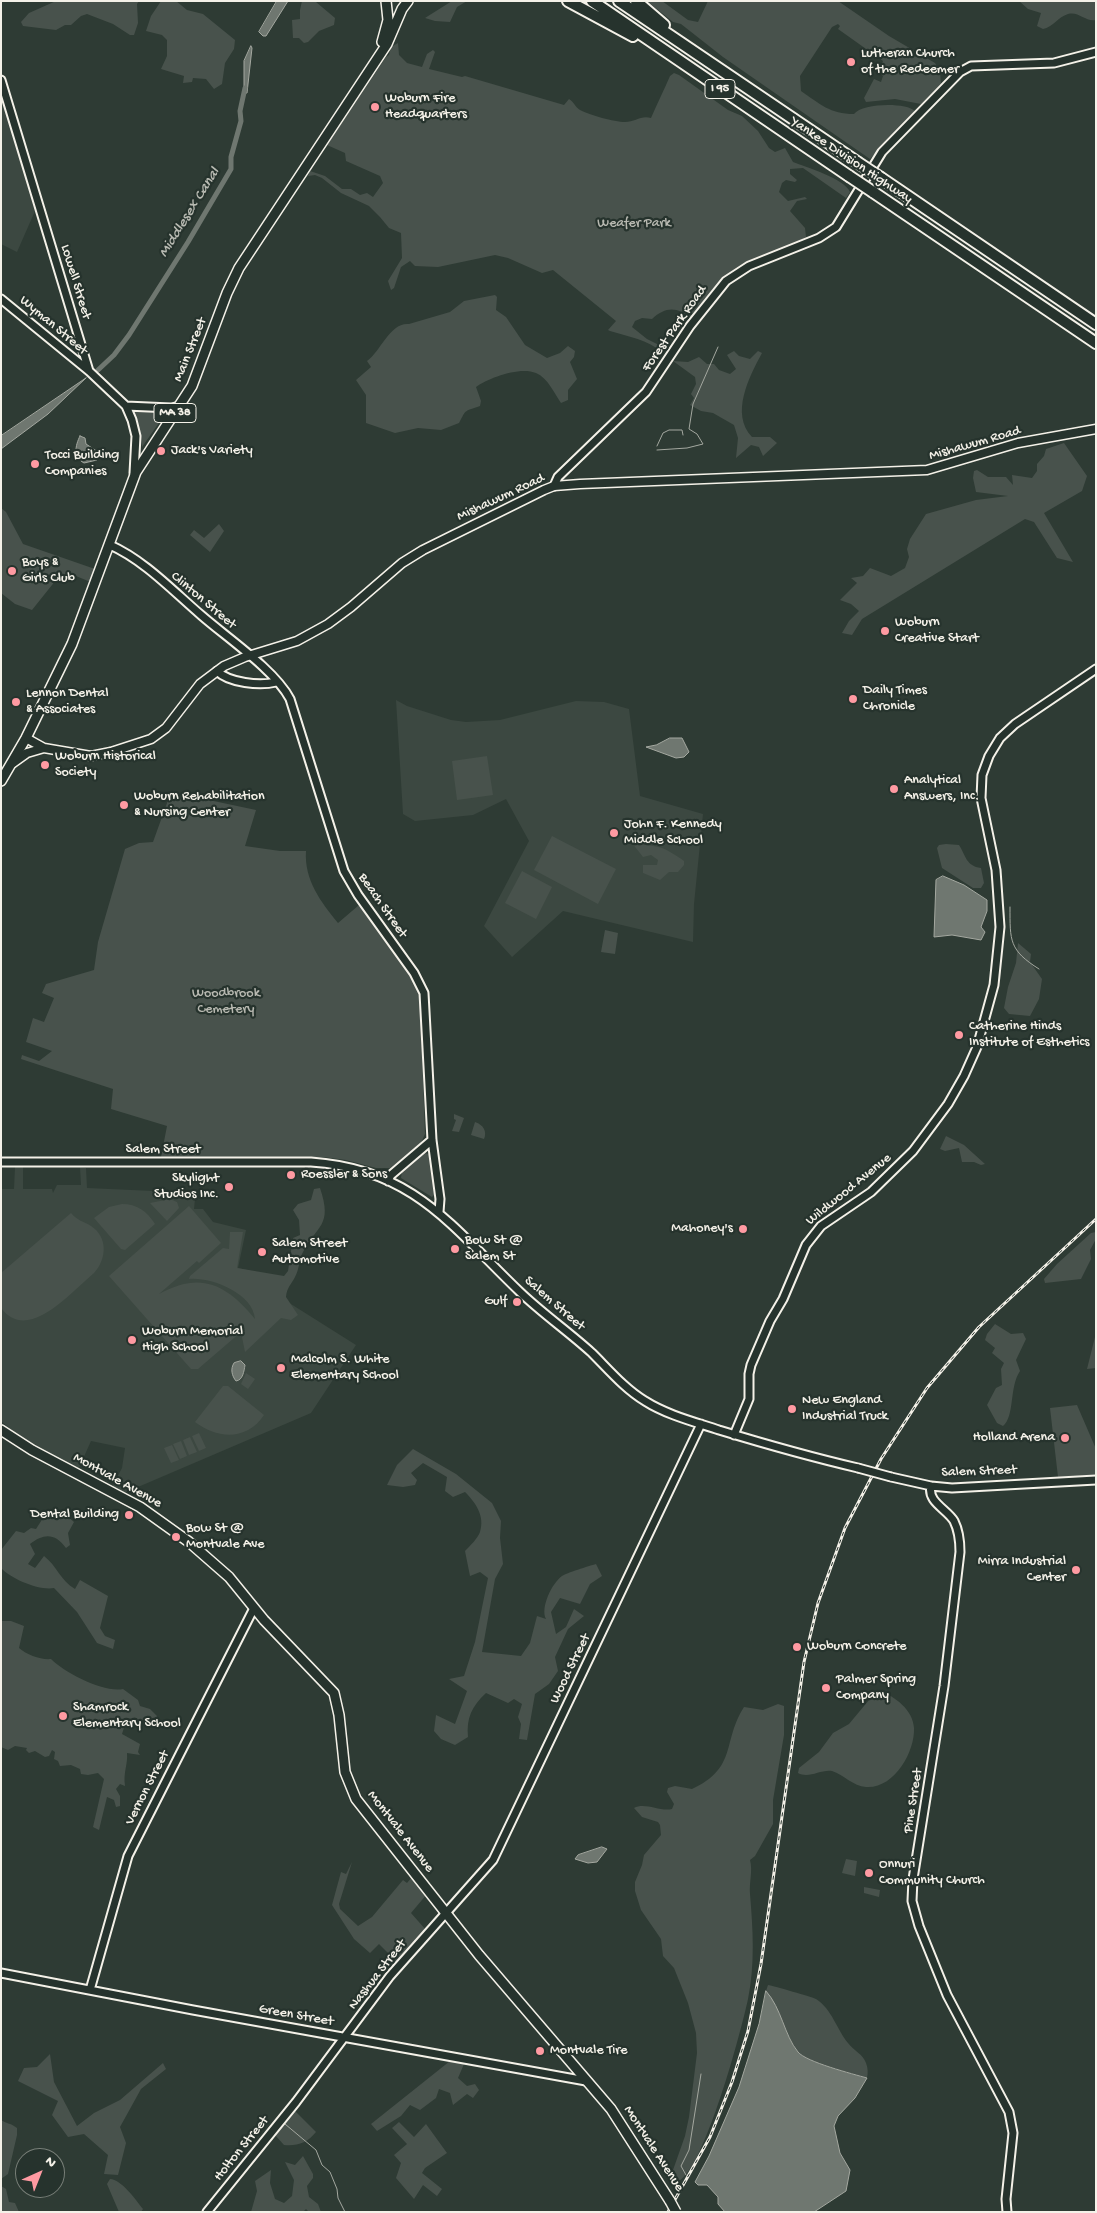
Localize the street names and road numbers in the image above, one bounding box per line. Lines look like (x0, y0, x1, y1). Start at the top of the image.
road number: I 95 (705, 80, 735, 98)
street label: Yankee Division Highway (787, 114, 915, 208)
street label: Lowell Street (56, 243, 94, 321)
street label: Forest Park Road (639, 283, 711, 375)
street label: Wyman Street (16, 293, 90, 359)
street label: Main Street (171, 315, 211, 385)
road number: MA 38 (154, 403, 196, 422)
street label: Mishawum Road (927, 423, 1023, 465)
street label: Mishawum Road (455, 470, 547, 526)
street label: Clinton Street (167, 569, 239, 633)
street label: Beach Street (354, 870, 410, 942)
street label: Salem Street (125, 1142, 201, 1158)
street label: Wildwood Avenue (803, 1150, 895, 1230)
street label: Salem Street (520, 1273, 588, 1335)
street label: Montvale Avenue (70, 1450, 164, 1512)
street label: Salem Street (941, 1462, 1017, 1482)
street label: Wood Street (547, 1631, 595, 1707)
street label: Vernon Street (122, 1748, 174, 1828)
street label: Pine Street (901, 1767, 927, 1835)
street label: Montvale Avenue (363, 1788, 437, 1876)
street label: Nashua Street (345, 1937, 411, 2013)
street label: Green Street (257, 2001, 335, 2031)
street label: Montvale Avenue (619, 2103, 687, 2195)
street label: Holton Street (211, 2113, 273, 2185)

